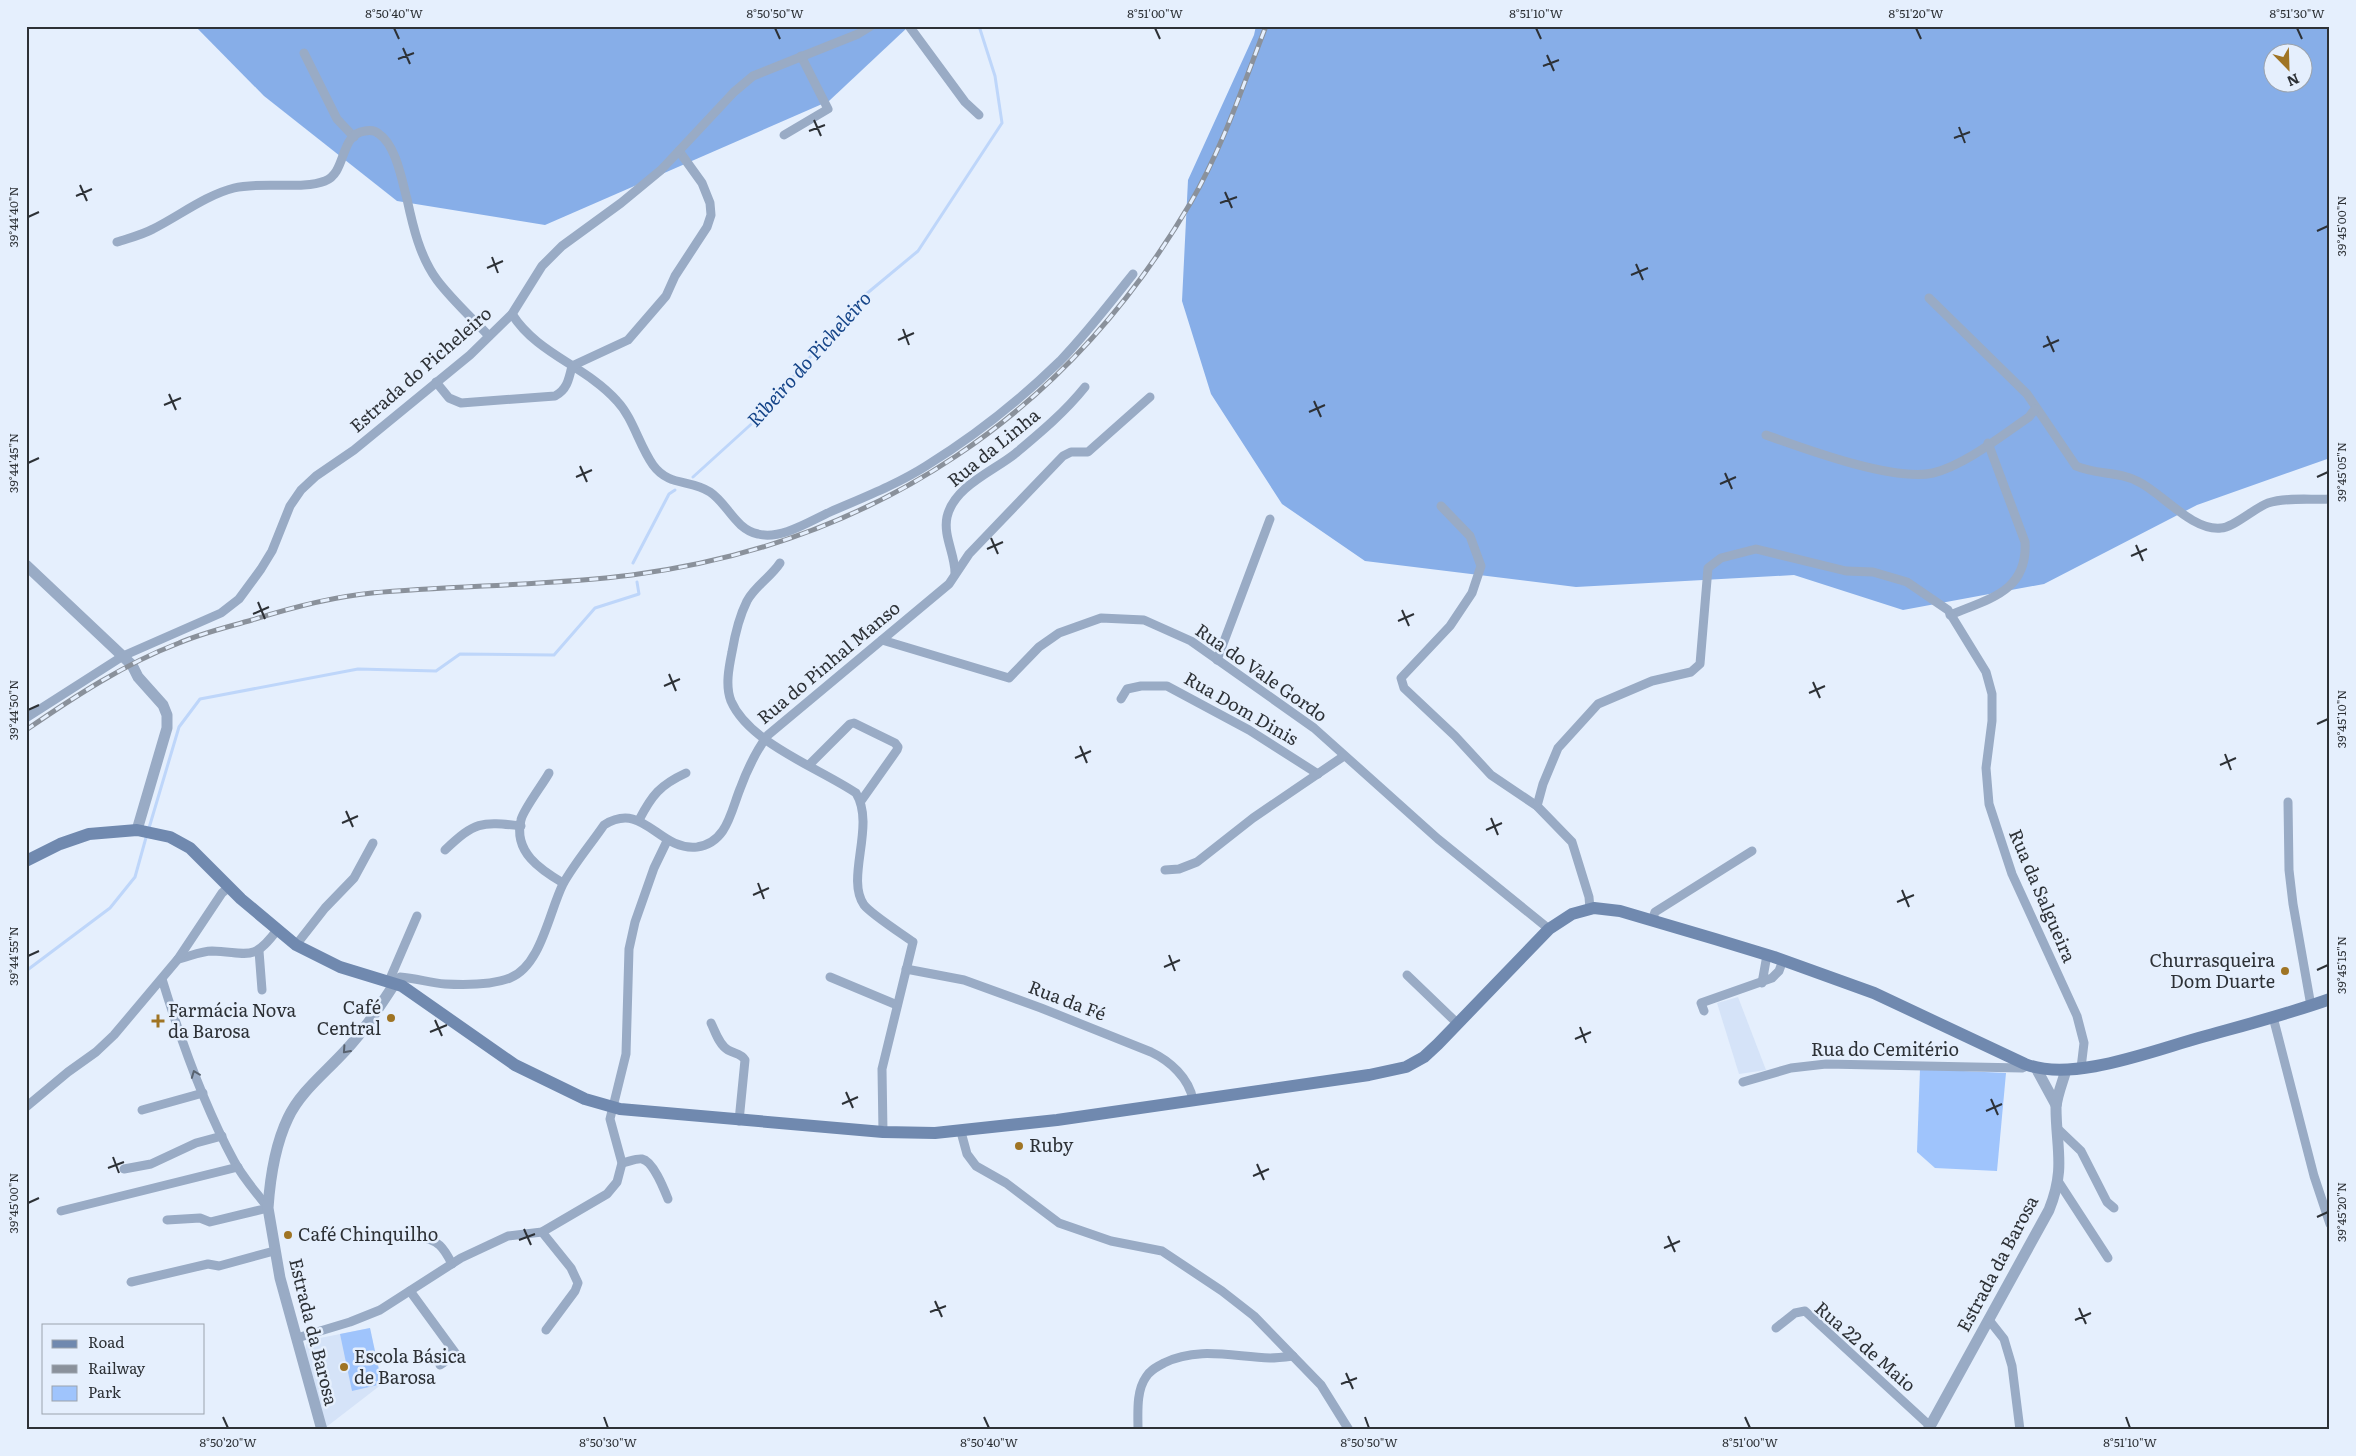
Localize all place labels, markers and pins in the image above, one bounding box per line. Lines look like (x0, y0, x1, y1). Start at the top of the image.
place label: Churrasqueira Dom Duarte (2149, 946, 2275, 994)
marker: Churrasqueira Dom Duarte (2279, 965, 2291, 977)
place label: Café Central (317, 993, 381, 1041)
place label: Farmácia Nova da Barosa (168, 996, 297, 1044)
marker: Café Central (385, 1012, 397, 1024)
marker: Farmácia Nova da Barosa (152, 1015, 164, 1027)
place label: Ruby (1029, 1131, 1074, 1158)
marker: Ruby (1013, 1140, 1025, 1152)
place label: Café Chinquilho (298, 1220, 438, 1247)
marker: Café Chinquilho (282, 1229, 294, 1241)
place label: Escola Básica de Barosa (354, 1342, 467, 1390)
marker: Escola Básica de Barosa (338, 1361, 350, 1373)

